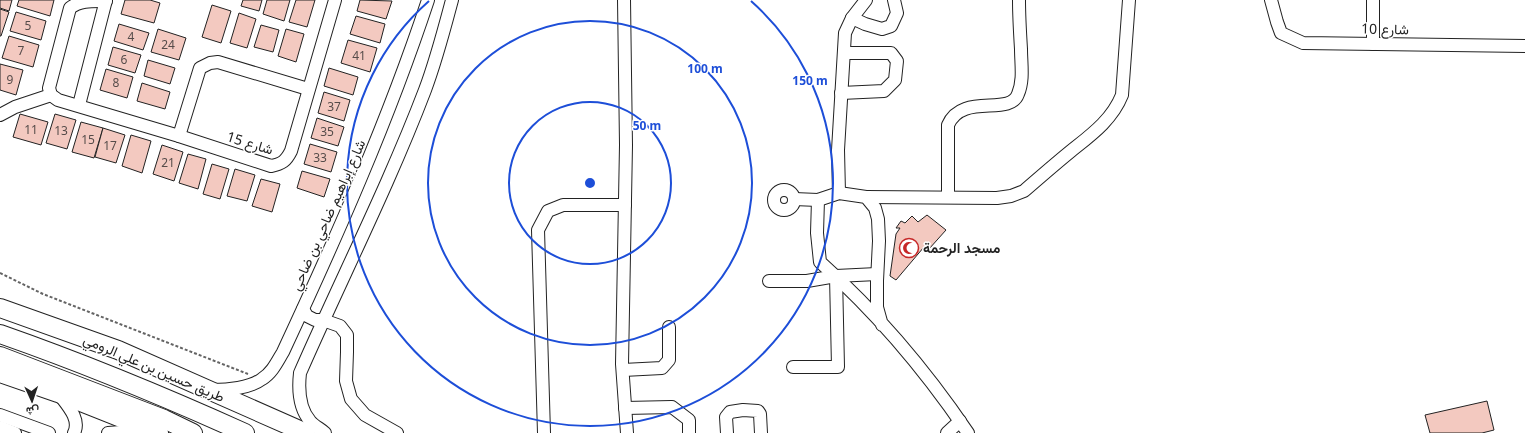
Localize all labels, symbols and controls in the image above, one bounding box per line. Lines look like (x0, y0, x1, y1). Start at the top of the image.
house number: 5 (25, 17, 32, 34)
street label: شارع 10 (1361, 19, 1409, 40)
house number: 4 (128, 28, 135, 45)
house number: 24 (161, 36, 175, 53)
house number: 7 (18, 42, 25, 59)
house number: 41 (352, 47, 366, 64)
house number: 6 (121, 51, 128, 68)
text: 100 m (687, 60, 723, 77)
house number: 9 (7, 71, 14, 88)
text: 150 m (792, 72, 828, 89)
house number: 8 (113, 74, 120, 91)
house number: 37 (327, 98, 341, 115)
text: 50 m (633, 117, 661, 134)
house number: 11 (24, 121, 38, 138)
house number: 13 (54, 122, 68, 139)
house number: 35 (320, 123, 334, 140)
street label: شارع 15 (224, 126, 276, 161)
house number: 15 (81, 131, 95, 148)
street label: شارع إبراهيم ضاحي بن ضاحي (286, 136, 372, 295)
house number: 17 (103, 137, 117, 154)
house number: 33 (313, 149, 327, 166)
house number: 21 (161, 154, 175, 171)
centre of rings (583, 176, 597, 190)
mosque icon: مسجد الرحمة (898, 237, 920, 259)
place label: مسجد الرحمة (923, 238, 1001, 257)
street label: طريق حسين بن علي الرومي (79, 329, 228, 409)
north arrow (12, 381, 52, 421)
text: ش (26, 404, 40, 419)

